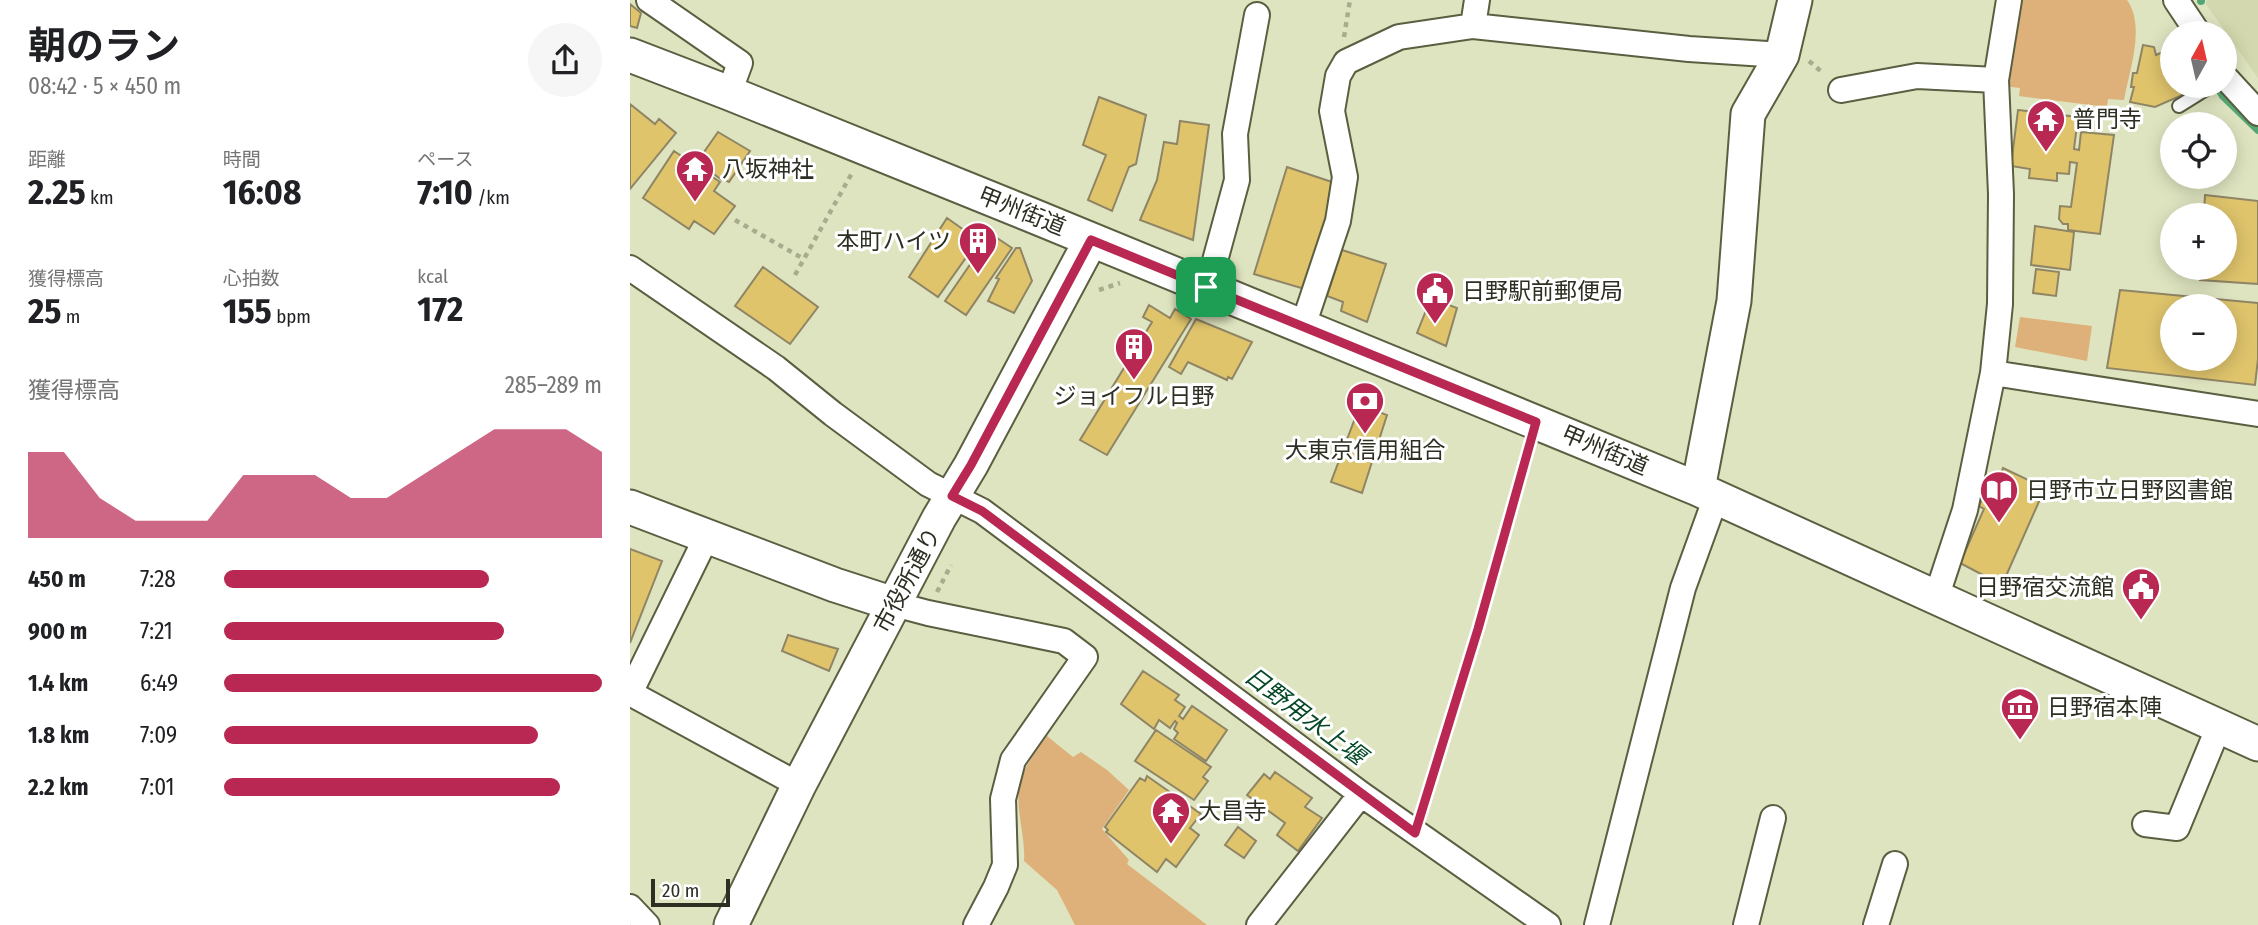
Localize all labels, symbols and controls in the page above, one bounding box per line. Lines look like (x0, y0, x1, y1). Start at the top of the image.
north arrow (2160, 21, 2236, 98)
map controls (2160, 21, 2237, 371)
text: 朝のラン (28, 23, 180, 69)
button: share (528, 23, 602, 97)
text: 08:42 · 5 × 450 m (28, 72, 181, 100)
temple icon: 普門寺 (2025, 98, 2067, 153)
place label: 普門寺 (2073, 105, 2142, 133)
button: locate (2160, 112, 2237, 189)
text: 距離 (28, 148, 66, 171)
text: 時間 (223, 148, 261, 171)
text: ペース (417, 148, 473, 171)
temple icon: 八坂神社 (674, 148, 716, 203)
place label: 八坂神社 (722, 155, 814, 183)
text: 2.25 (28, 171, 86, 213)
text: 16:08 (223, 171, 301, 213)
text: 7:10 (417, 171, 473, 213)
street label: 甲州街道 (974, 181, 1070, 241)
text: km (86, 186, 114, 209)
text: /km (473, 186, 510, 209)
button: + (2160, 203, 2237, 280)
building icon: 本町ハイツ (957, 220, 999, 275)
place label: 本町ハイツ (836, 227, 951, 255)
pin (1176, 257, 1236, 317)
text: kcal (417, 265, 448, 288)
text: 獲得標高 (28, 267, 104, 290)
text: 心拍数 (223, 267, 280, 290)
icon: arrive (1187, 268, 1225, 306)
public building icon: 日野駅前郵便局 (1414, 270, 1456, 325)
place label: 日野駅前郵便局 (1462, 277, 1623, 305)
text: 172 (417, 288, 463, 330)
text: 25 (28, 290, 61, 332)
text: 155 (223, 290, 272, 332)
button: − (2160, 294, 2237, 371)
text: m (61, 305, 80, 328)
text: bpm (272, 305, 311, 328)
building icon: ジョイフル日野 (1113, 326, 1155, 381)
text: 285–289 m (505, 371, 602, 399)
text: 獲得標高 (28, 376, 120, 404)
bank icon: 大東京信用組合 (1344, 380, 1386, 435)
place label: ジョイフル日野 (1054, 382, 1215, 410)
street label: 甲州街道 (1557, 419, 1653, 481)
place label: 大東京信用組合 (1285, 436, 1446, 464)
library icon: 日野市立日野図書館 (1978, 469, 2020, 524)
place label: 日野市立日野図書館 (2026, 476, 2233, 504)
street label: 市役所通り (868, 523, 946, 637)
text: 450 m (28, 565, 86, 593)
text: 7:28 (140, 565, 176, 593)
public building icon: 日野宿交流館 (2120, 566, 2162, 621)
place label: 日野宿交流館 (1976, 573, 2114, 601)
text: 900 m (28, 617, 87, 645)
text: 7:21 (140, 617, 173, 645)
water label: 日野用水上堰 (1239, 661, 1374, 773)
text: 1.4 km (28, 669, 88, 697)
text: 6:49 (140, 669, 178, 697)
museum icon: 日野宿本陣 (1999, 686, 2041, 741)
place label: 日野宿本陣 (2047, 693, 2162, 721)
text: 1.8 km (28, 721, 89, 749)
text: 7:09 (140, 721, 177, 749)
text: 2.2 km (28, 773, 89, 801)
text: 7:01 (140, 773, 175, 801)
temple icon: 大昌寺 (1150, 790, 1192, 845)
place label: 大昌寺 (1198, 797, 1267, 825)
scale bar (651, 876, 730, 908)
text: 20 m (662, 879, 699, 902)

